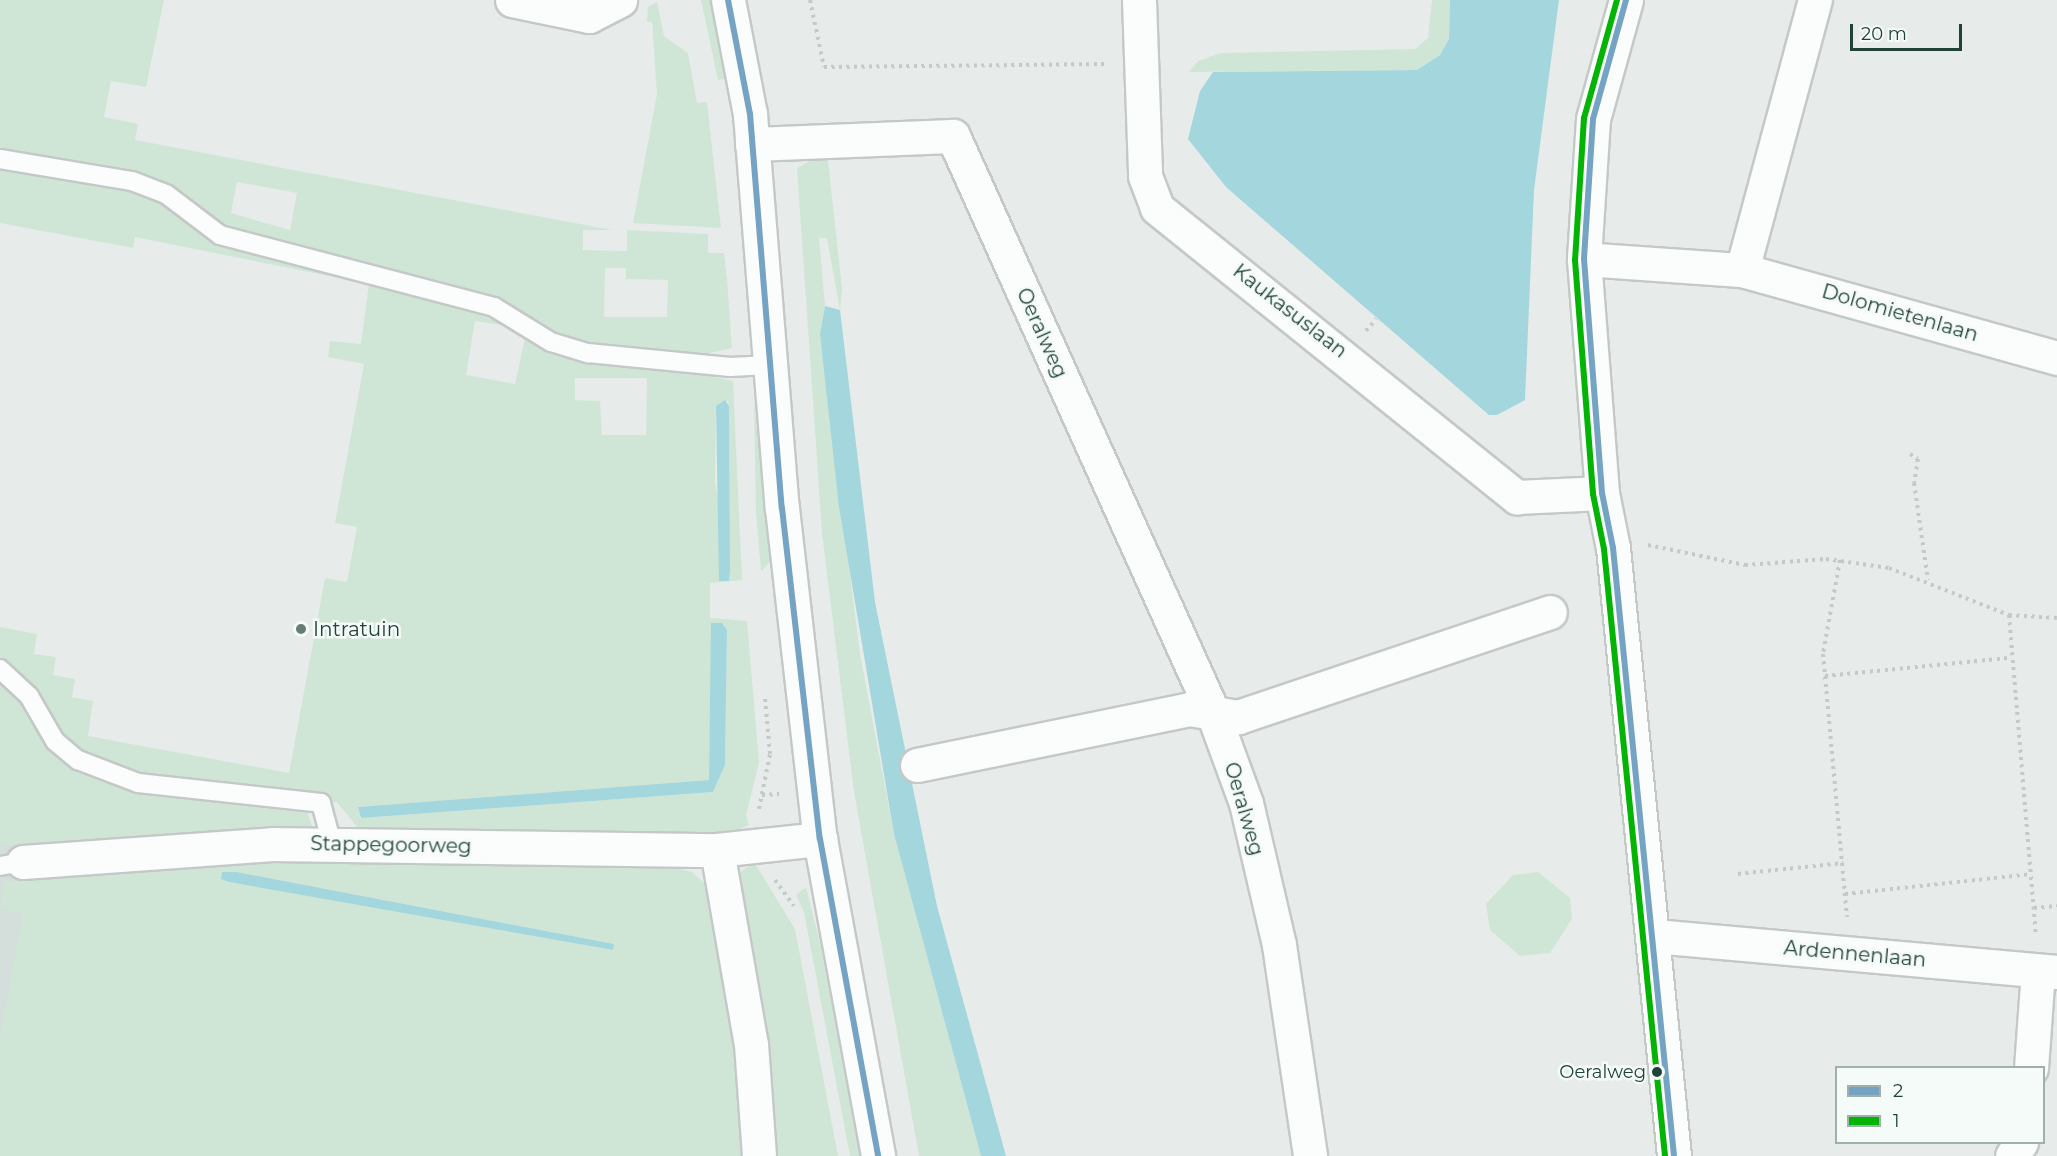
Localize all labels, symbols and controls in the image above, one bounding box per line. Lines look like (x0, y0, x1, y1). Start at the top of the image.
scale bar (1853, 12, 1966, 50)
text: 20 m (1861, 23, 1907, 45)
street label: Kaukasuslaan (1228, 259, 1352, 363)
street label: Dolomietenlaan (1819, 279, 1981, 347)
street label: Oeralweg (1011, 284, 1073, 382)
place label: Intratuin (313, 617, 400, 641)
marker: Intratuin (294, 622, 308, 636)
street label: Oeralweg (1219, 759, 1269, 859)
street label: Stappegoorweg (310, 832, 472, 858)
street label: Ardennenlaan (1783, 936, 1927, 972)
place label: Oeralweg (1559, 1061, 1646, 1083)
marker: Oeralweg (1651, 1066, 1663, 1078)
legend (1835, 1066, 2045, 1144)
text: 2 (1893, 1080, 1903, 1102)
text: 1 (1893, 1110, 1900, 1132)

